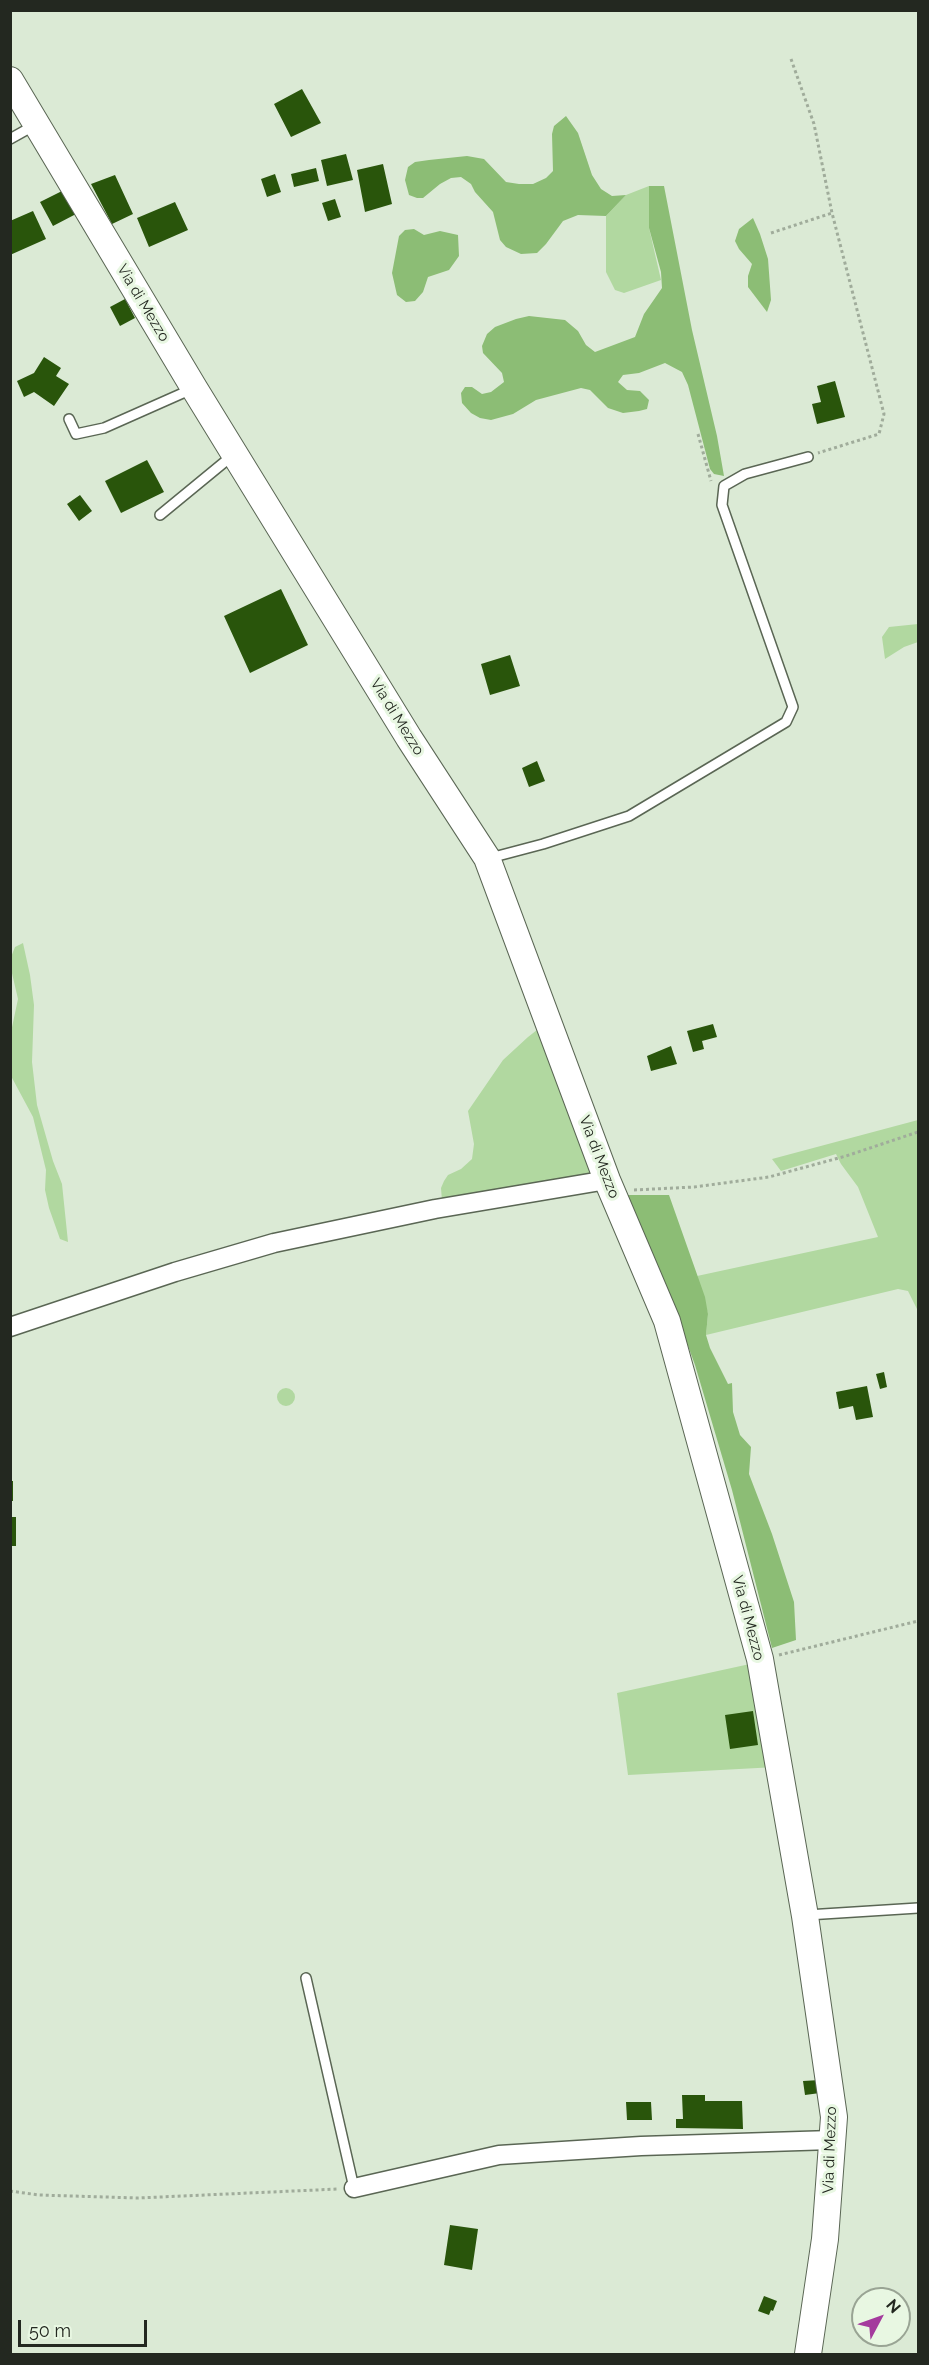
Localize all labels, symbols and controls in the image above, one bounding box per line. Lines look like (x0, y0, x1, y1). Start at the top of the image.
street label: Via di Mezzo (113, 261, 173, 345)
street label: Via di Mezzo (366, 675, 428, 759)
street label: Via di Mezzo (575, 1113, 623, 1201)
street label: Via di Mezzo (728, 1574, 768, 1662)
street label: Via di Mezzo (819, 2106, 841, 2194)
north arrow (851, 2287, 911, 2347)
text: N (882, 2295, 905, 2317)
scale bar (21, 2308, 150, 2346)
text: 50 m (29, 2320, 71, 2341)

